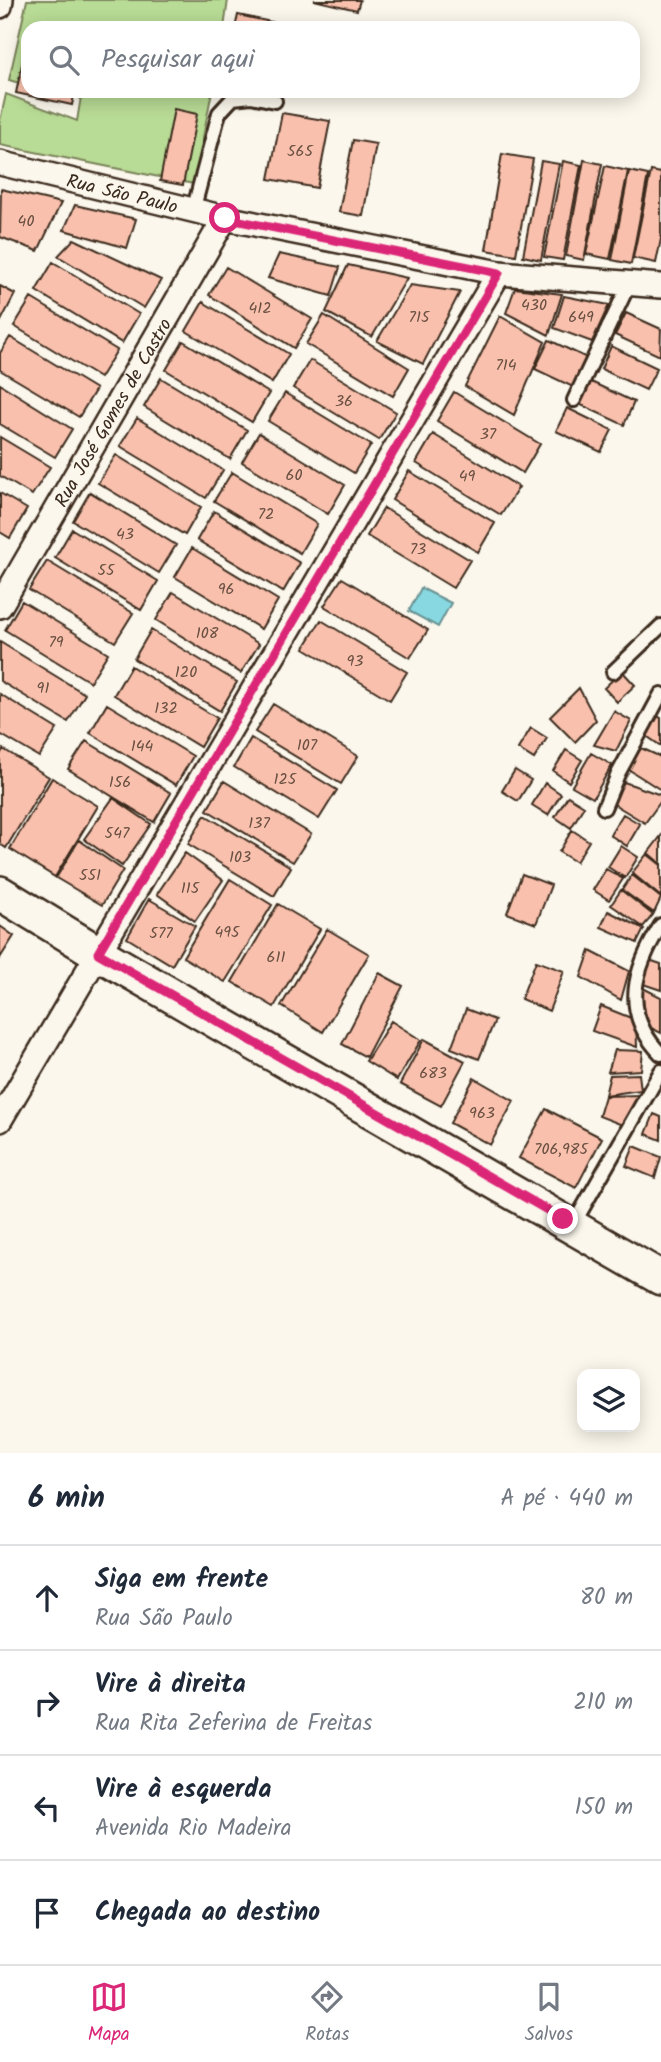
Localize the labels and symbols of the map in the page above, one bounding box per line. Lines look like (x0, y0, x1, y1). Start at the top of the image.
house number: 565 (287, 139, 314, 164)
street label: Rua São Paulo (63, 167, 181, 223)
route start (209, 202, 240, 233)
house number: 40 (18, 209, 34, 234)
house number: 430 (521, 293, 547, 318)
house number: 412 (248, 296, 272, 321)
house number: 715 (409, 305, 431, 330)
house number: 649 (568, 305, 594, 330)
street label: Rua José Gomes de Castro (47, 313, 181, 513)
house number: 714 (495, 353, 517, 378)
house number: 36 (335, 389, 353, 414)
house number: 37 (480, 422, 497, 447)
house number: 60 (286, 463, 302, 488)
house number: 49 (459, 464, 476, 489)
house number: 72 (258, 502, 274, 527)
house number: 43 (116, 522, 134, 547)
house number: 73 (410, 537, 426, 562)
house number: 55 (97, 558, 116, 583)
house number: 96 (218, 577, 234, 602)
house number: 108 (196, 621, 219, 646)
house number: 79 (48, 630, 64, 655)
house number: 93 (347, 649, 363, 674)
house number: 120 (175, 660, 197, 685)
house number: 91 (37, 676, 49, 701)
house number: 132 (154, 696, 178, 721)
house number: 107 (297, 733, 318, 758)
house number: 144 (131, 734, 154, 759)
house number: 125 (274, 767, 298, 792)
house number: 156 (109, 770, 131, 795)
house number: 137 (248, 811, 270, 836)
house number: 547 (105, 821, 130, 846)
house number: 103 (229, 845, 251, 870)
house number: 551 (79, 863, 101, 888)
house number: 115 (181, 876, 201, 901)
house number: 495 (214, 920, 241, 945)
house number: 577 (149, 921, 173, 946)
house number: 611 (267, 945, 285, 970)
house number: 683 (419, 1061, 447, 1086)
house number: 963 (469, 1101, 495, 1126)
house number: 706,985 (534, 1137, 589, 1162)
route end (547, 1203, 578, 1234)

